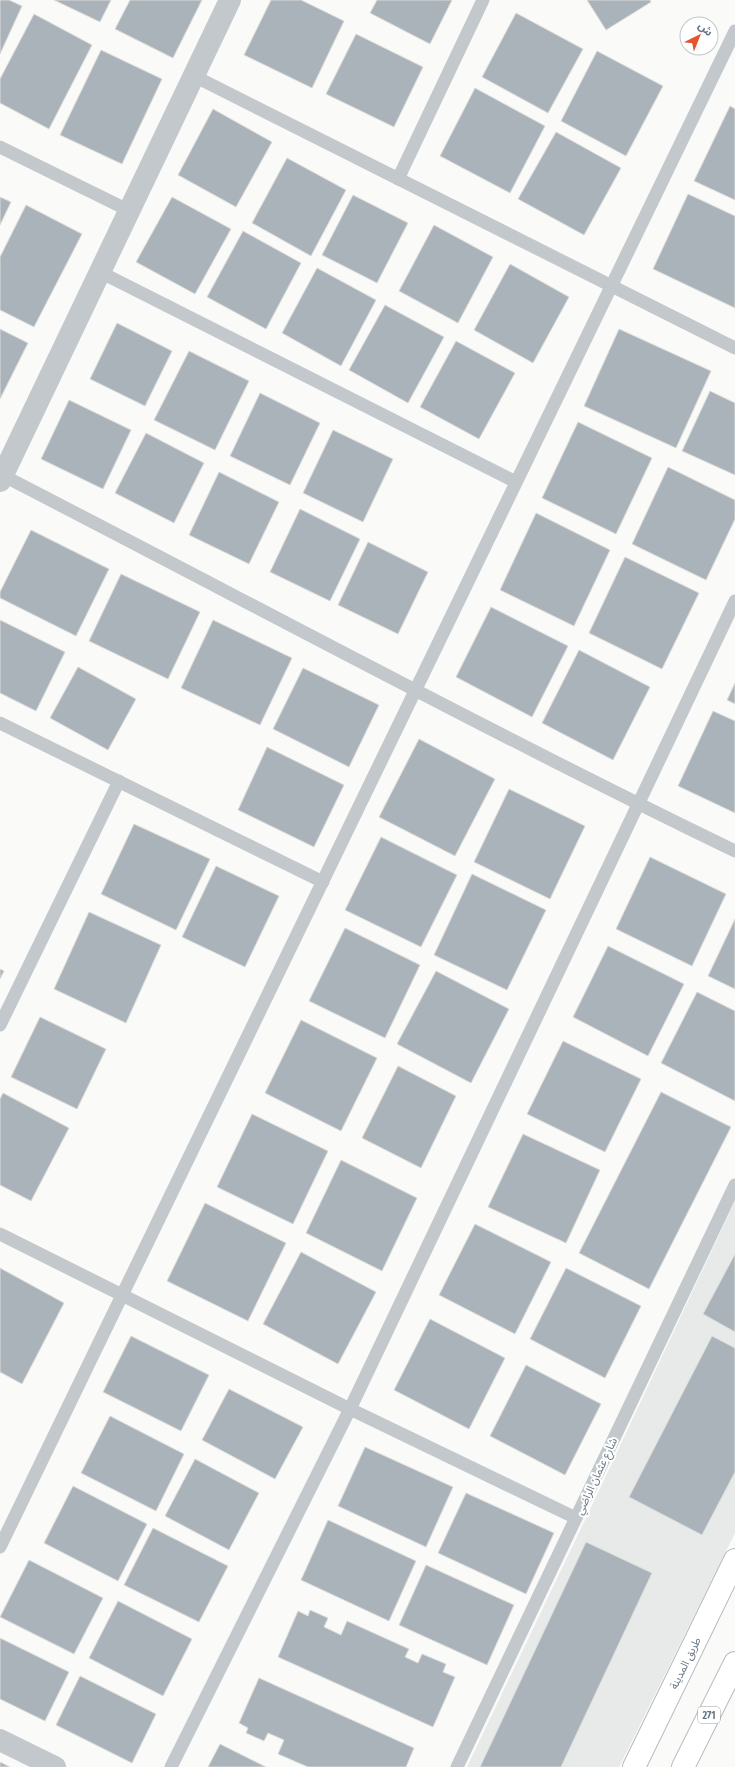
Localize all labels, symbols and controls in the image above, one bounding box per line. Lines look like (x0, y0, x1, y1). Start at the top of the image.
north arrow (679, 16, 719, 56)
text: ش (696, 19, 715, 39)
street label: شارع عثمان الراضي (573, 1435, 622, 1518)
street label: طريق المدينة (667, 1635, 704, 1691)
road number: 271 (698, 1707, 720, 1723)

